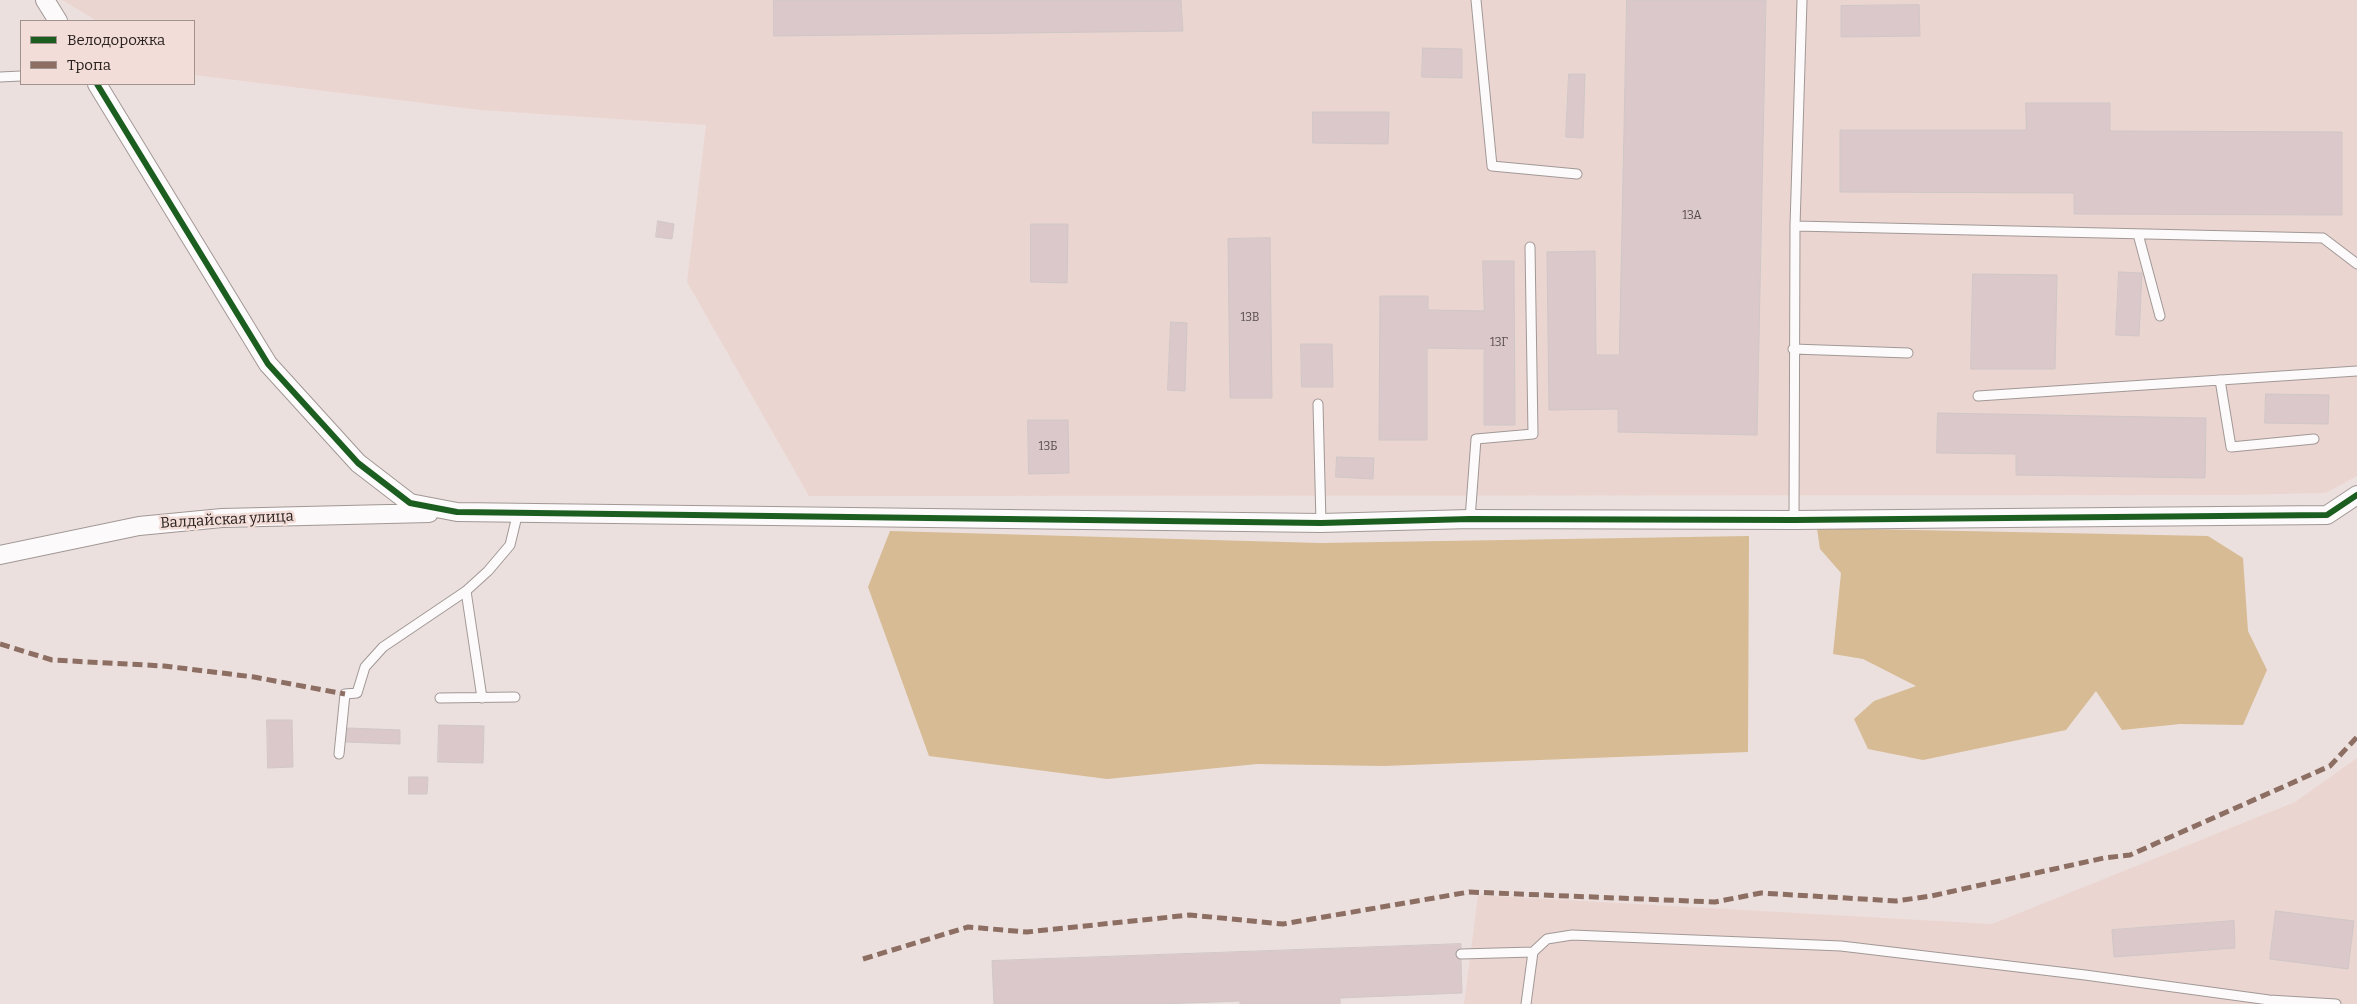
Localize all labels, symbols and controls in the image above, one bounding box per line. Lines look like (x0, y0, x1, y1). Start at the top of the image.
legend (20, 20, 195, 85)
text: Велодорожка (67, 31, 165, 49)
text: Тропа (67, 56, 111, 74)
house number: 13А (1682, 209, 1702, 223)
house number: 13В (1240, 311, 1260, 325)
house number: 13Г (1490, 336, 1508, 350)
house number: 13Б (1039, 440, 1057, 454)
street label: Валдайская улица (160, 508, 294, 532)

